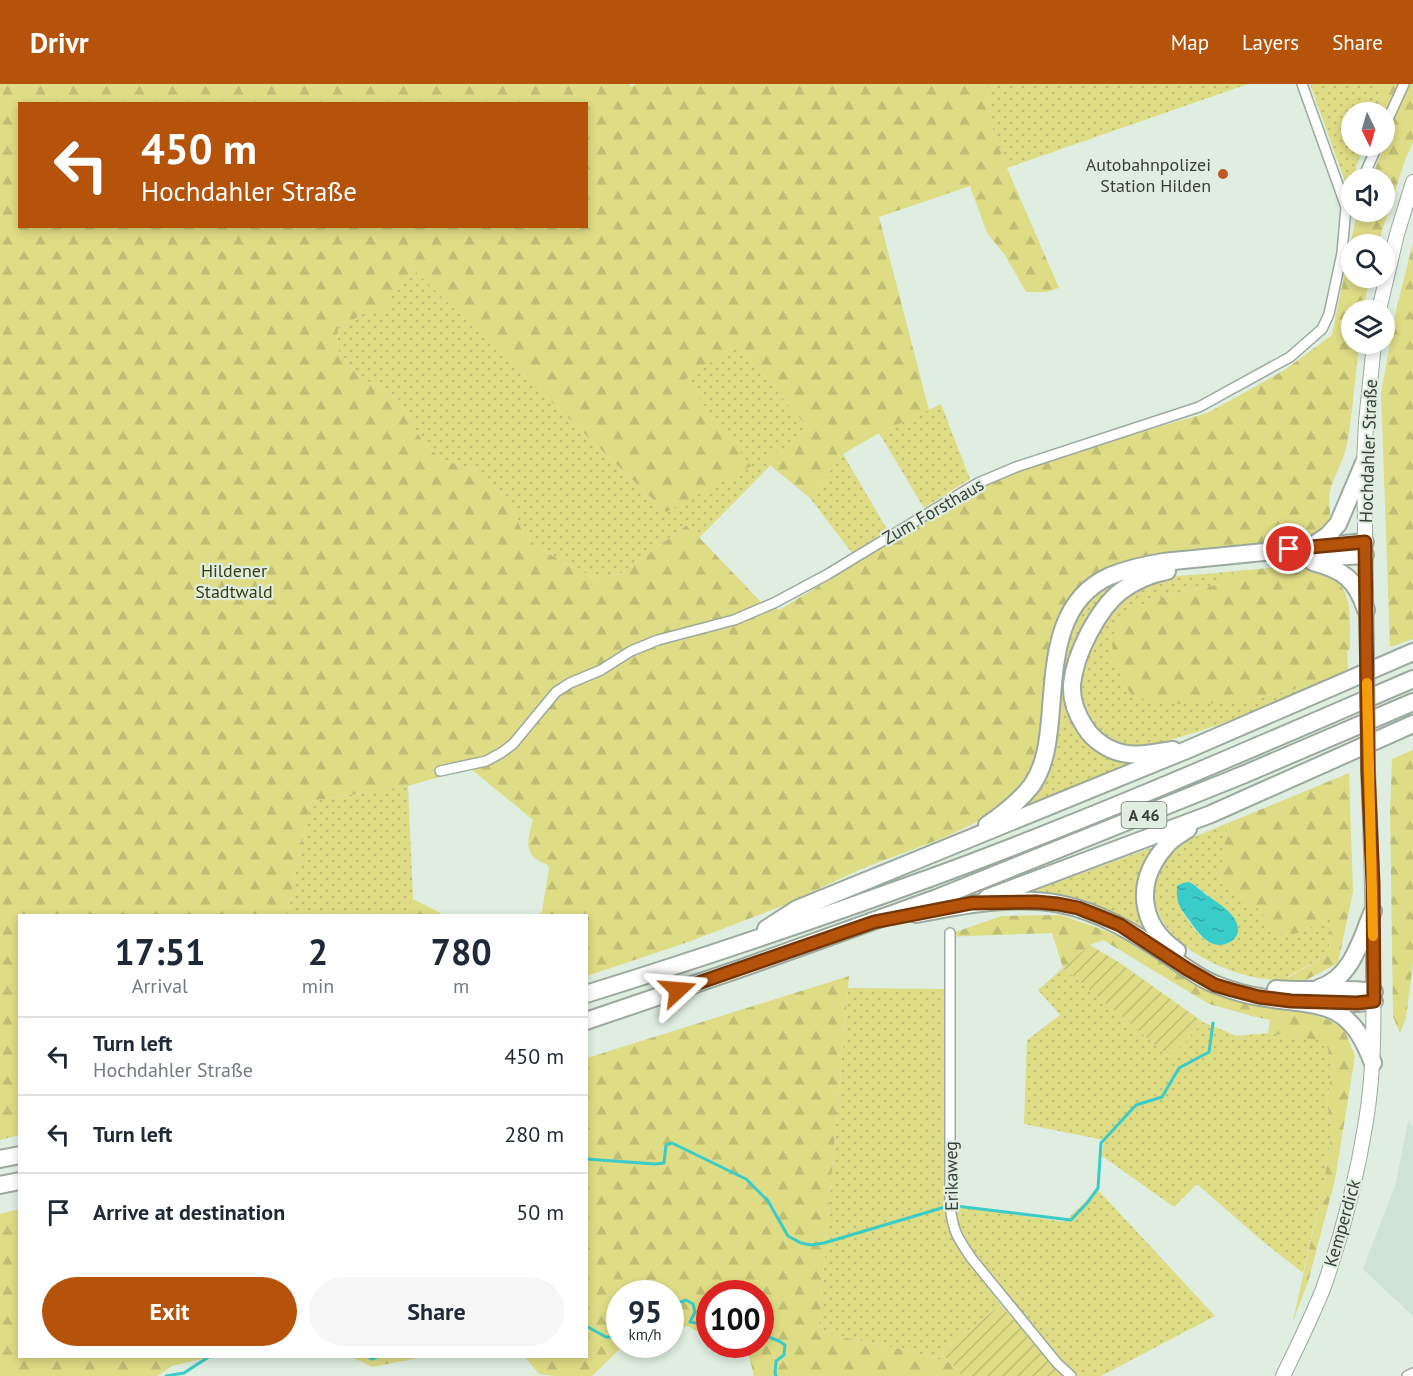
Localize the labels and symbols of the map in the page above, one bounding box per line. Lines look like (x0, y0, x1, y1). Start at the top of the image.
north arrow (1341, 102, 1395, 156)
place label: Autobahnpolizei Station Hilden (1086, 153, 1211, 197)
marker: Autobahnpolizei Station Hilden (1216, 167, 1230, 181)
street label: Hochdahler Straße (1354, 379, 1382, 523)
street label: Zum Forsthaus (878, 473, 988, 549)
pin (1263, 523, 1314, 574)
park label: Hildener Stadtwald (195, 559, 273, 603)
road number: A 46 (1122, 802, 1166, 828)
position arrow (646, 958, 710, 1022)
street label: Erikaweg (939, 1141, 963, 1211)
street label: Kemperdick (1319, 1176, 1366, 1269)
speed limit sign: 100 (696, 1280, 774, 1358)

